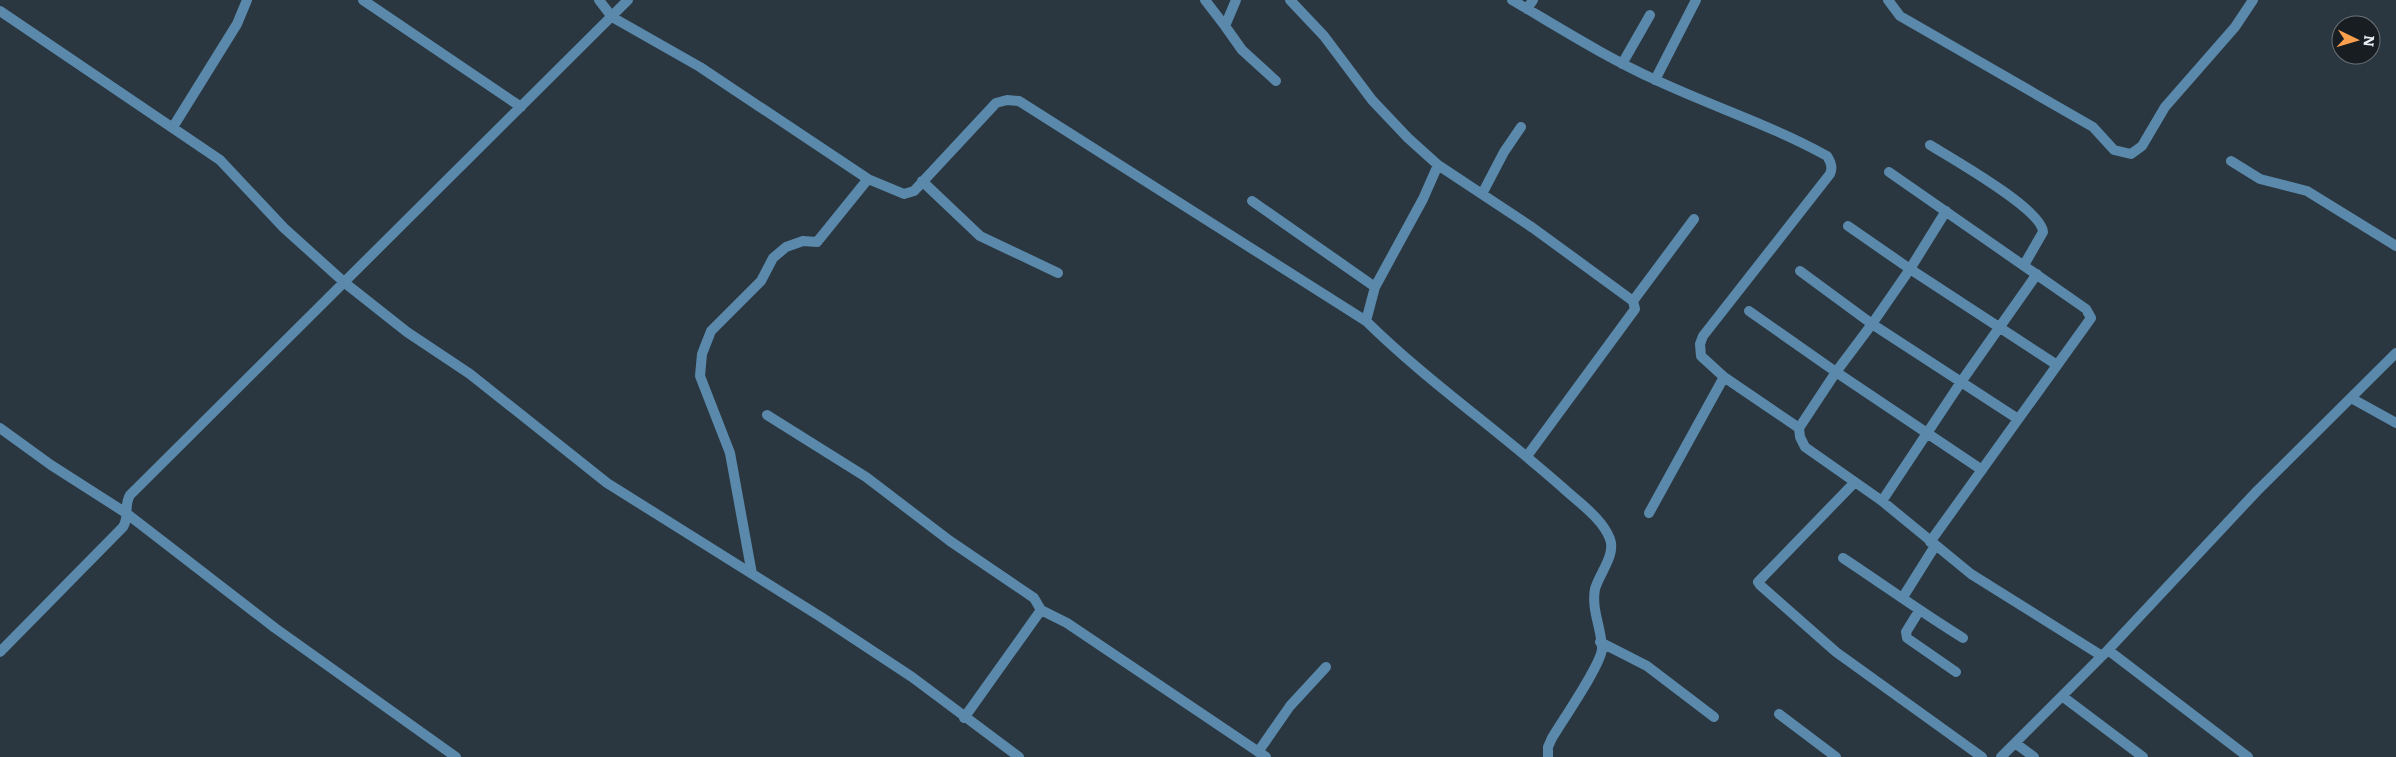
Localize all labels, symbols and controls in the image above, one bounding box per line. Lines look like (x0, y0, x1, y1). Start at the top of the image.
north arrow (2331, 15, 2381, 65)
text: N (2359, 34, 2380, 48)

